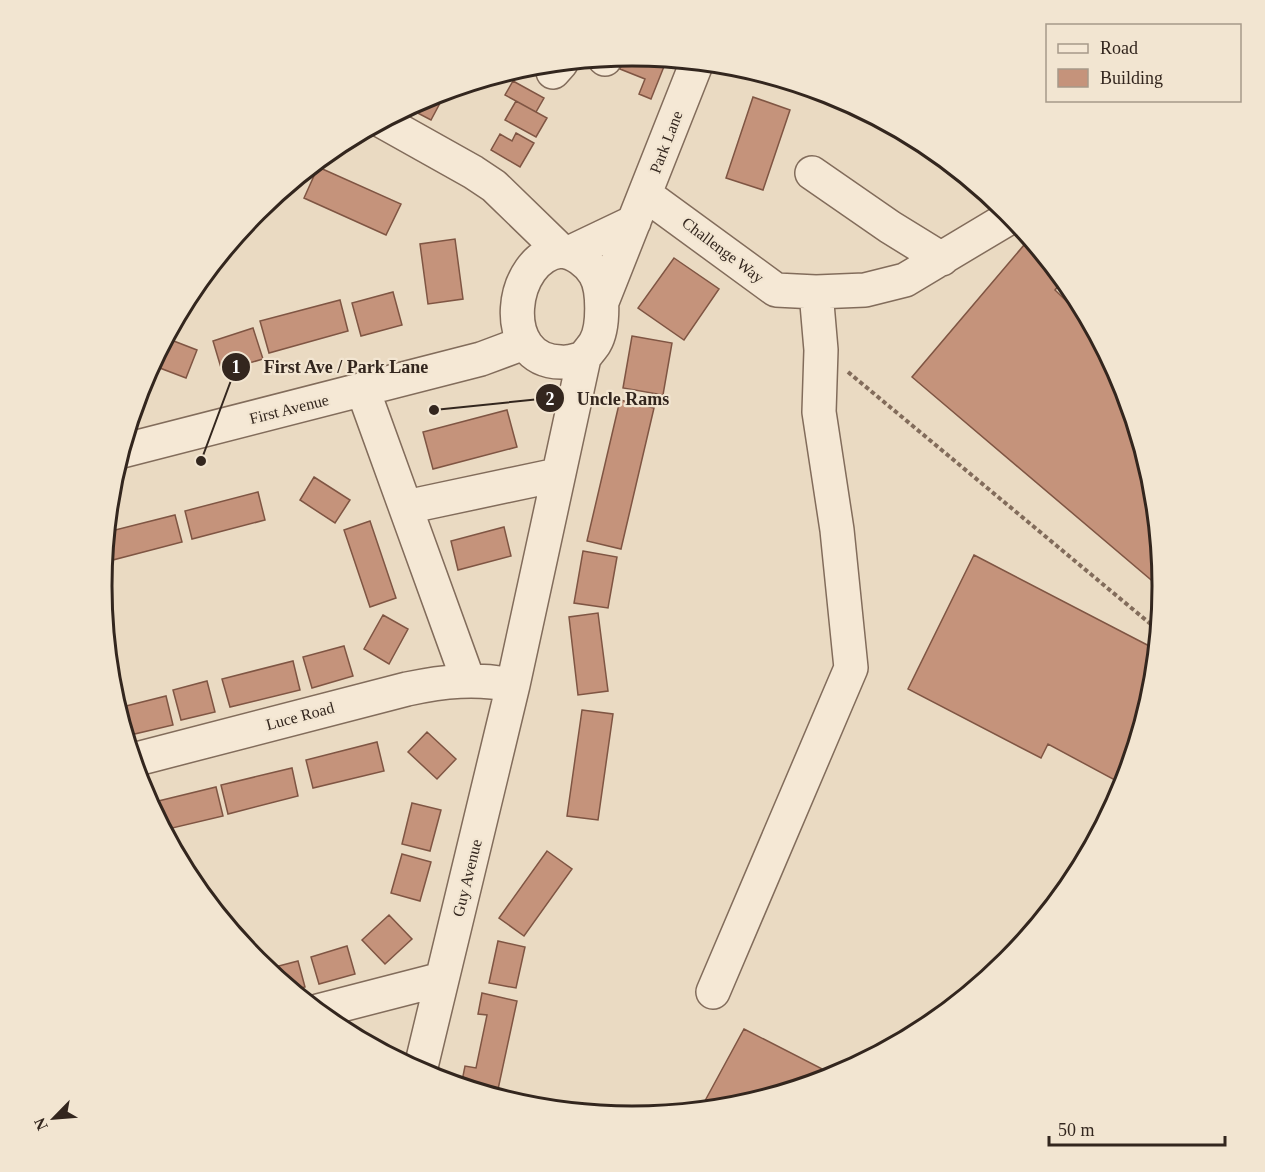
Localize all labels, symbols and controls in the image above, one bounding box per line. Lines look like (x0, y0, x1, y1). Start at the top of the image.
legend (1046, 24, 1241, 102)
text: Road (1100, 38, 1138, 58)
text: Building (1100, 68, 1163, 88)
street label: Park Lane (646, 108, 686, 176)
street label: Challenge Way (678, 214, 767, 287)
callout: First Ave / Park Lane (221, 349, 441, 385)
text: 1 (232, 357, 241, 377)
text: First Ave / Park Lane (264, 357, 428, 377)
callout: Uncle Rams (535, 380, 681, 416)
text: 2 (546, 389, 555, 409)
text: Uncle Rams (577, 389, 669, 409)
street label: First Avenue (248, 391, 330, 427)
street label: Luce Road (264, 699, 336, 733)
street label: Guy Avenue (449, 837, 486, 919)
north arrow (24, 1088, 84, 1148)
scale bar (1049, 1109, 1224, 1147)
text: N (31, 1115, 51, 1133)
text: 50 m (1058, 1120, 1095, 1140)

